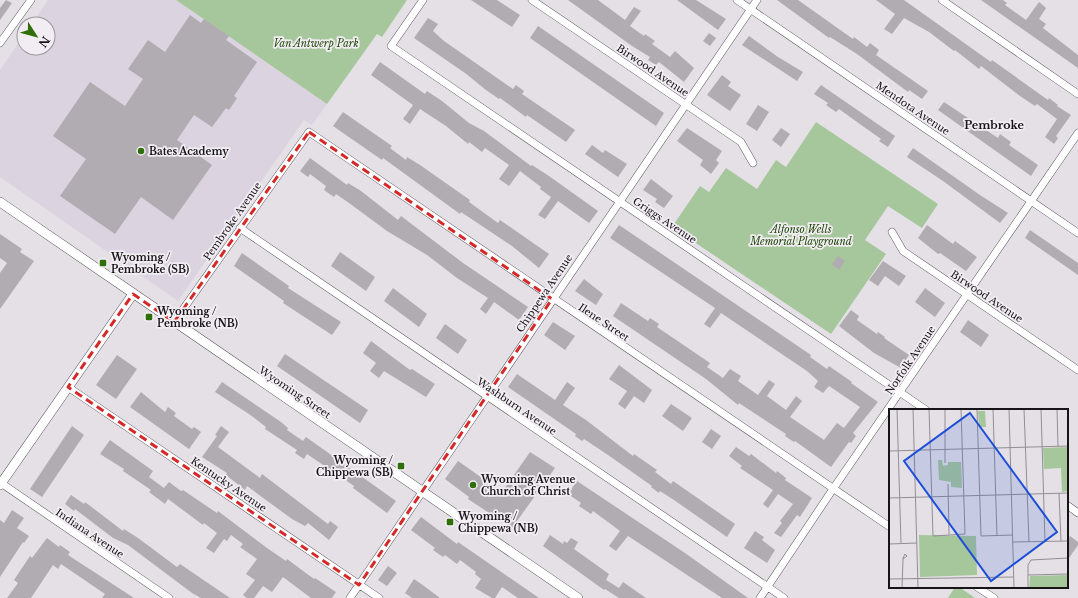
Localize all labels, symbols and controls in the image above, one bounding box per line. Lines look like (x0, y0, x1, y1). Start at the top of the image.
north arrow (16, 16, 56, 56)
text: N (35, 34, 53, 51)
park label: Van Antwerp Park (273, 37, 359, 50)
street label: Birwood Avenue (614, 41, 692, 100)
street label: Mendota Avenue (873, 79, 952, 138)
district label: Pembroke (964, 118, 1024, 132)
place label: Bates Academy (149, 145, 229, 158)
marker: Bates Academy (136, 146, 146, 156)
street label: Pembroke Avenue (200, 179, 265, 263)
street label: Griggs Avenue (630, 194, 699, 247)
park label: Alfonso Wells Memorial Playground (749, 223, 852, 248)
place label: Wyoming / Pembroke (SB) (110, 251, 190, 276)
street label: Chippewa Avenue (513, 251, 576, 335)
marker: Wyoming / Pembroke (SB) (98, 258, 108, 268)
street label: Birwood Avenue (948, 267, 1026, 326)
street label: Ilene Street (576, 301, 632, 344)
place label: Wyoming / Pembroke (NB) (156, 305, 239, 330)
marker: Wyoming / Pembroke (NB) (144, 312, 154, 322)
street label: Norfolk Avenue (883, 323, 938, 397)
street label: Wyoming Street (255, 363, 333, 421)
street label: Washburn Avenue (474, 374, 559, 438)
inset map (889, 409, 1068, 588)
street label: Kentucky Avenue (188, 454, 269, 515)
place label: Wyoming / Chippewa (SB) (316, 454, 394, 479)
marker: Wyoming / Chippewa (SB) (396, 461, 406, 471)
place label: Wyoming Avenue Church of Christ (480, 473, 576, 498)
marker: Wyoming Avenue Church of Christ (468, 480, 478, 490)
street label: Indiana Avenue (53, 506, 127, 561)
place label: Wyoming / Chippewa (NB) (457, 510, 538, 535)
marker: Wyoming / Chippewa (NB) (445, 517, 455, 527)

